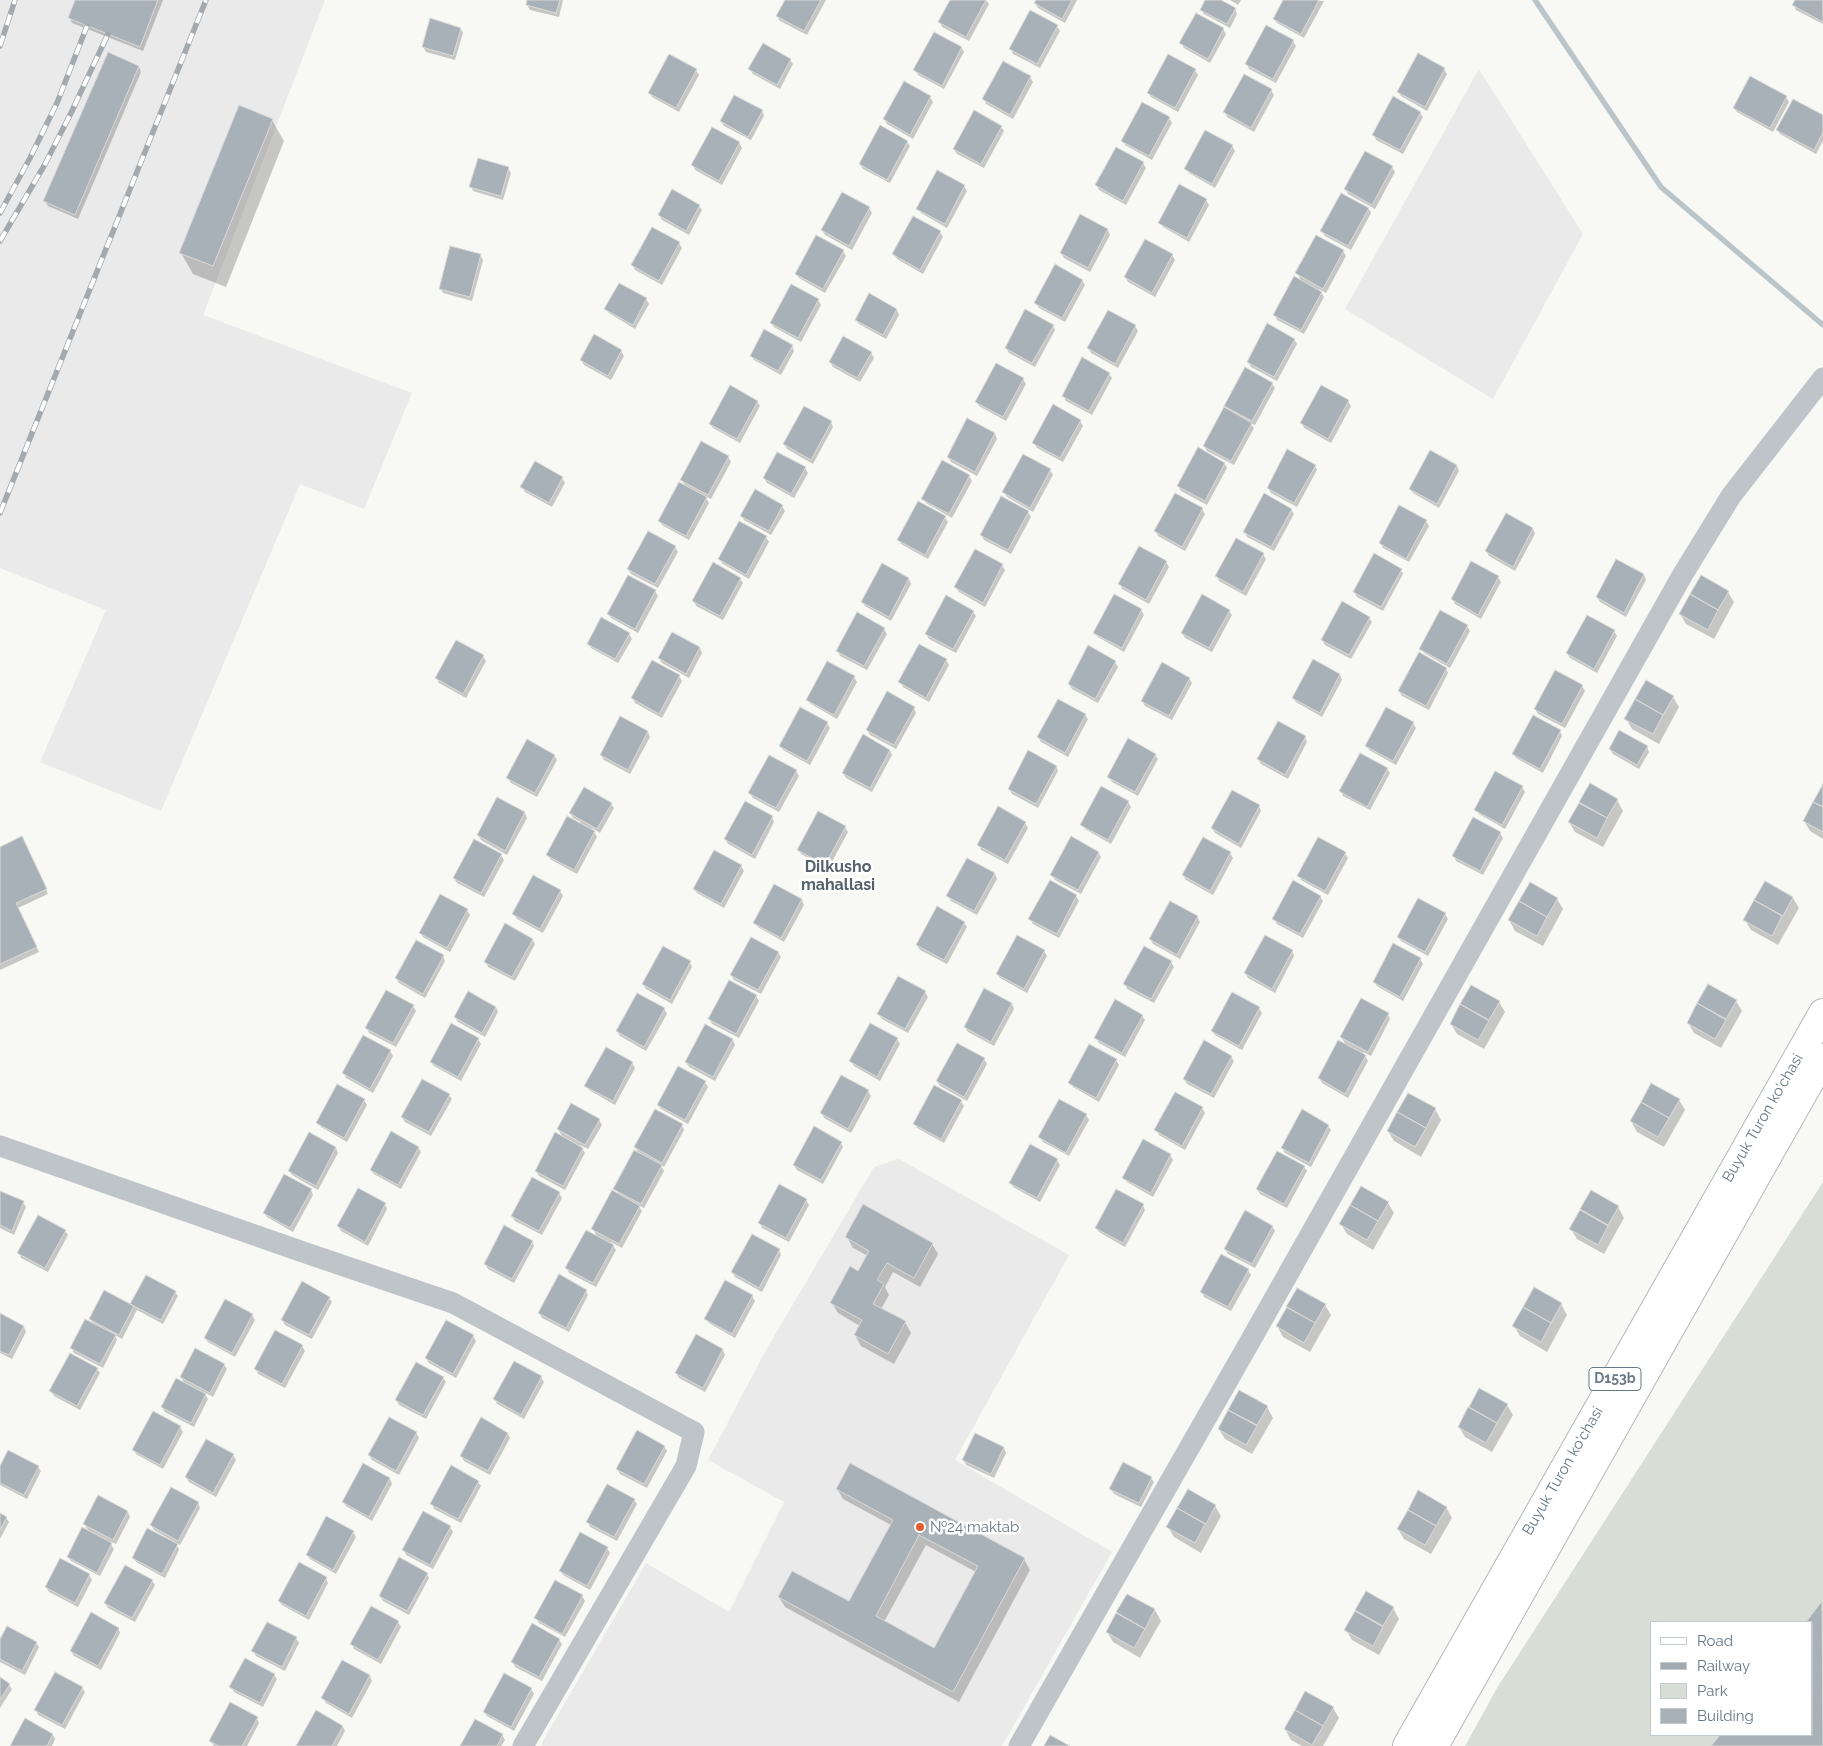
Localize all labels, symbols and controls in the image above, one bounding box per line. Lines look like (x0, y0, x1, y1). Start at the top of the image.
district label: Dilkusho mahallasi (801, 857, 875, 895)
street label: Buyuk Turon ko'chasi (1719, 1051, 1807, 1185)
road number: D153b (1589, 1368, 1641, 1390)
street label: Buyuk Turon ko'chasi (1519, 1404, 1607, 1538)
place label: №24 maktab (930, 1518, 1019, 1536)
marker: №24 maktab (914, 1521, 926, 1533)
legend (1650, 1621, 1813, 1736)
text: Road (1697, 1632, 1733, 1650)
text: Railway (1697, 1657, 1750, 1675)
text: Park (1697, 1682, 1728, 1700)
text: Building (1697, 1707, 1754, 1725)

